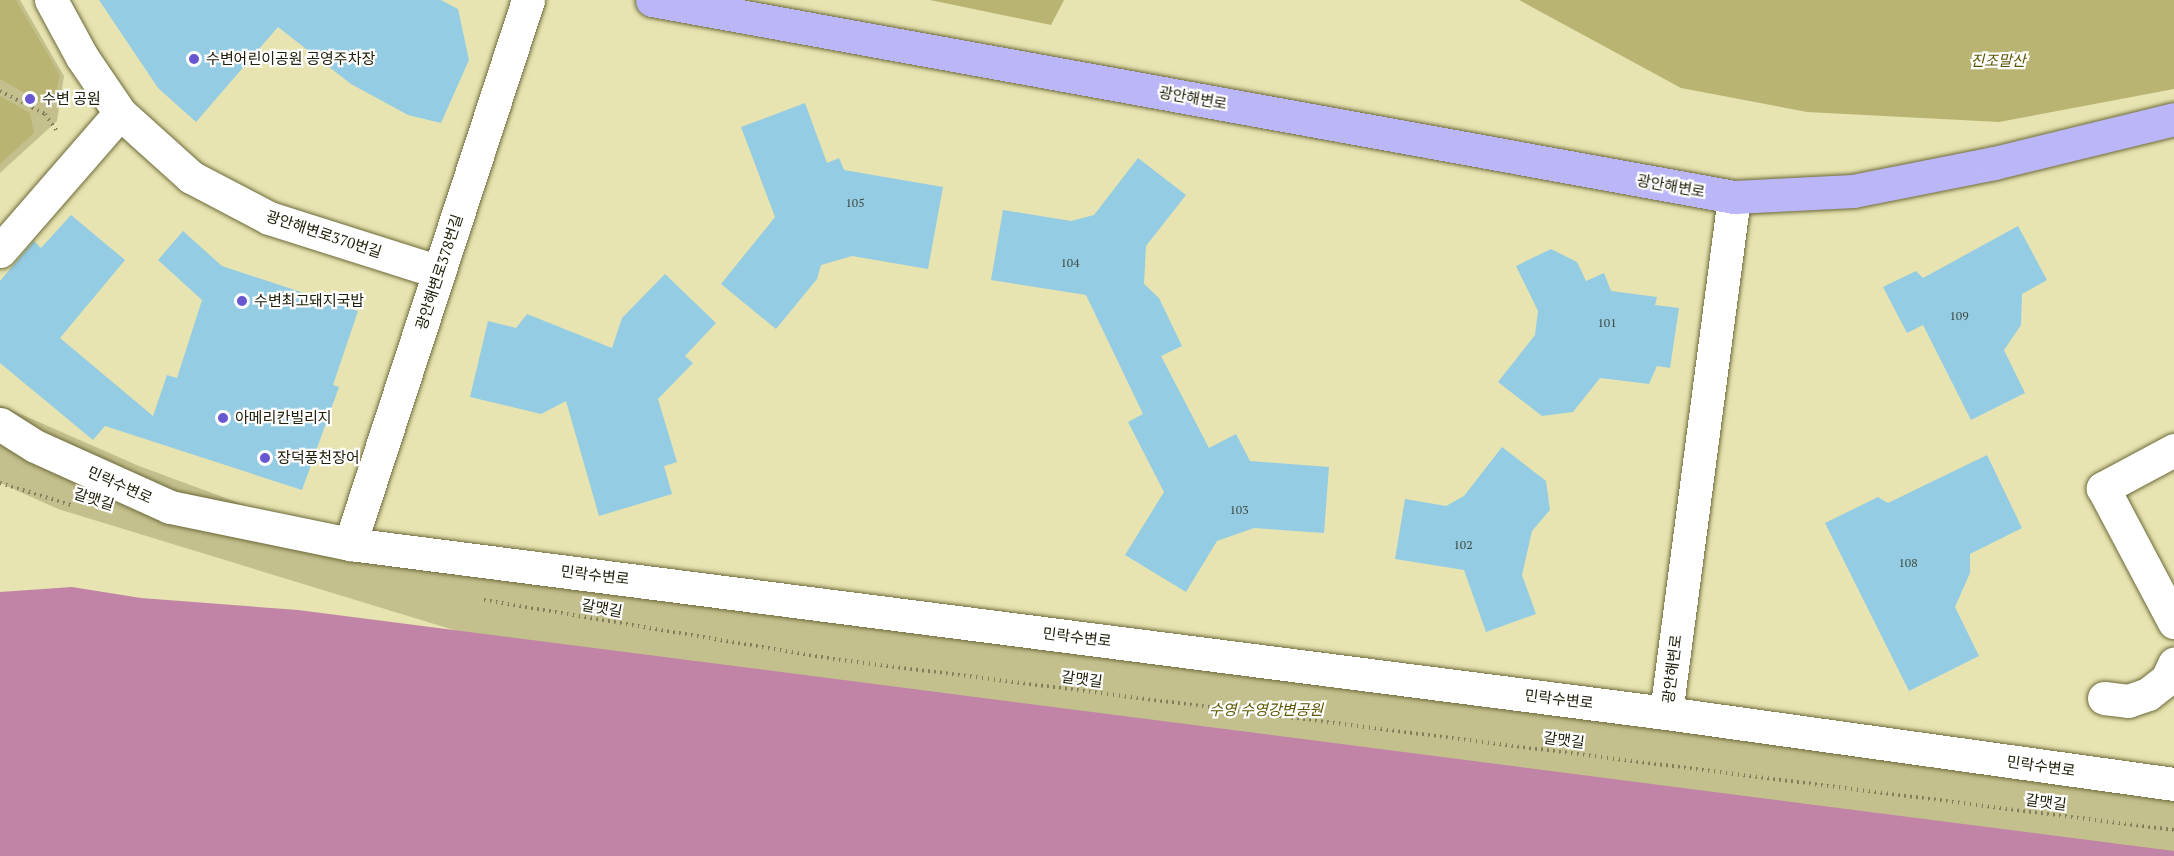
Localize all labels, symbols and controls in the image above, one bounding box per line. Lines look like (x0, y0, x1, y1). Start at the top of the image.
place label: 수변어린이공원 공영주차장 (206, 50, 375, 68)
marker: 수변어린이공원 공영주차장 (187, 52, 201, 66)
park label: 진조말산 (1970, 52, 2026, 70)
street label: 광안해변로 (1157, 83, 1229, 113)
place label: 수변 공원 (42, 90, 101, 108)
marker: 수변 공원 (23, 92, 37, 106)
street label: 광안해변로 (1635, 171, 1707, 201)
house number: 105 (845, 196, 865, 210)
street label: 광안해변로370번길 (264, 207, 384, 261)
street label: 광안해변로378번길 (412, 212, 466, 332)
house number: 104 (1060, 256, 1080, 270)
place label: 수변최고돼지국밥 (254, 292, 364, 310)
marker: 수변최고돼지국밥 (235, 294, 249, 308)
house number: 109 (1949, 309, 1969, 323)
house number: 101 (1597, 316, 1617, 330)
place label: 아메리칸빌리지 (235, 409, 332, 427)
marker: 아메리칸빌리지 (216, 411, 230, 425)
place label: 장덕풍천장어 (277, 449, 360, 467)
marker: 장덕풍천장어 (258, 451, 272, 465)
street label: 민락수변로 (85, 463, 155, 507)
street label: 갈맷길 (72, 484, 116, 514)
house number: 103 (1229, 503, 1249, 517)
house number: 102 (1453, 538, 1473, 552)
house number: 108 (1898, 556, 1918, 570)
street label: 민락수변로 (560, 562, 630, 588)
street label: 갈맷길 (580, 596, 624, 620)
street label: 민락수변로 (1042, 624, 1112, 650)
street label: 광안해변로 (1659, 634, 1685, 704)
street label: 갈맷길 (1060, 668, 1104, 690)
street label: 민락수변로 (1524, 686, 1594, 712)
park label: 수영 수영강변공원 (1209, 701, 1323, 719)
street label: 갈맷길 (1542, 729, 1586, 751)
street label: 민락수변로 (2006, 752, 2076, 780)
street label: 갈맷길 (2024, 791, 2068, 813)

